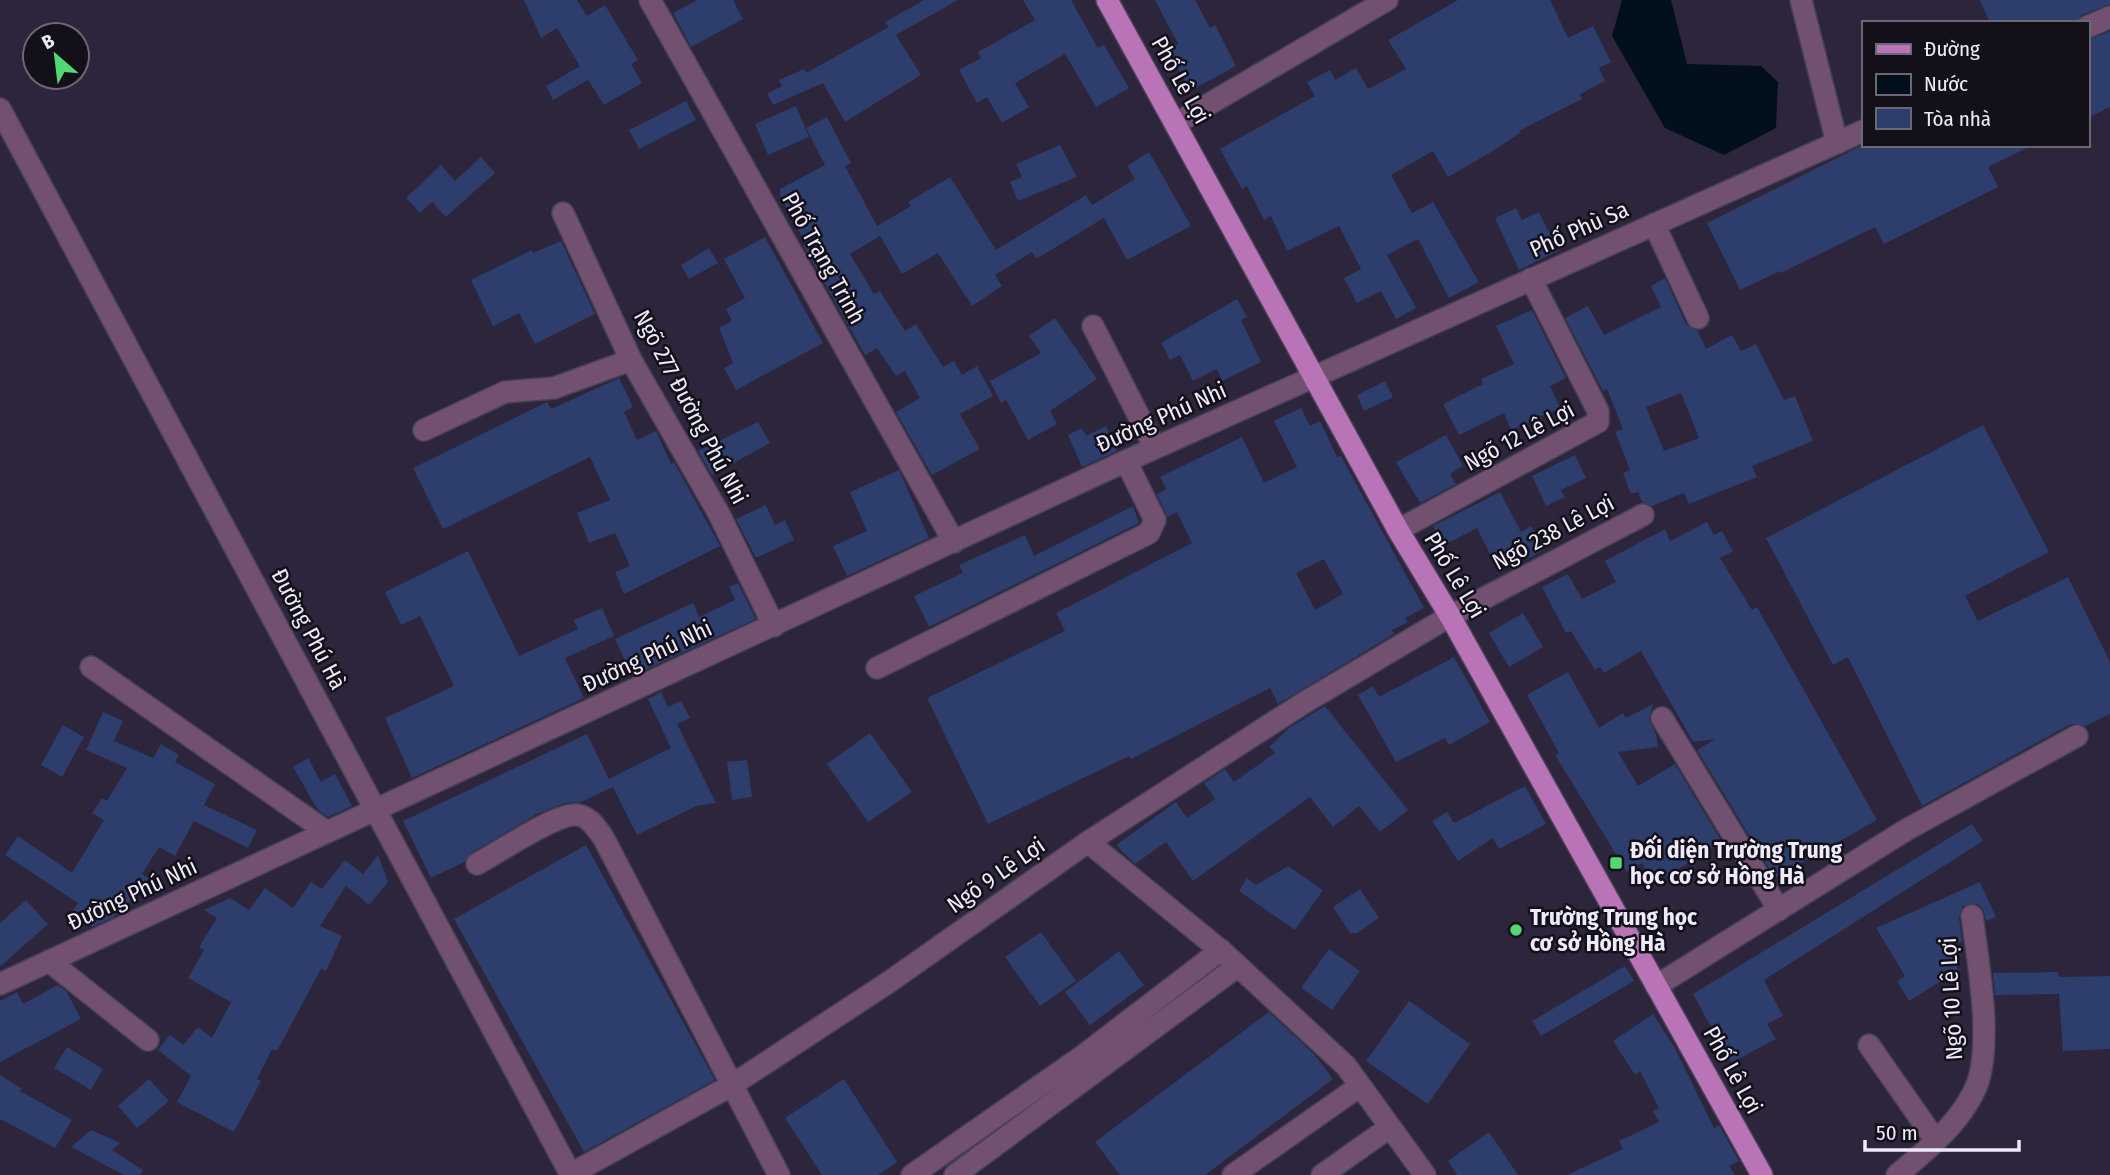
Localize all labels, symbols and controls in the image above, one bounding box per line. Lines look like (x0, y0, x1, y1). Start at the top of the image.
north arrow (21, 21, 91, 91)
legend (1862, 21, 2089, 147)
text: B (38, 29, 59, 54)
street label: Phố Lê Lợi (1146, 31, 1216, 129)
text: Đường (1924, 36, 1980, 62)
text: Nước (1924, 71, 1968, 97)
text: Tòa nhà (1924, 106, 1991, 132)
street label: Phố Trạng Trình (776, 187, 872, 329)
street label: Phố Phù Sa (1525, 195, 1633, 263)
street label: Ngõ 277 Đường Phú Nhi (628, 305, 754, 509)
street label: Đường Phú Nhi (1092, 376, 1230, 458)
street label: Ngõ 12 Lê Lợi (1459, 395, 1579, 477)
street label: Ngõ 238 Lê Lợi (1487, 488, 1619, 576)
street label: Phố Lê Lợi (1418, 527, 1492, 623)
street label: Đường Phú Hà (265, 564, 353, 694)
street label: Đường Phú Nhi (578, 614, 716, 698)
street label: Ngõ 9 Lê Lợi (942, 831, 1050, 919)
place label: Đối diện Trường Trung học cơ sở Hồng Hà (1630, 834, 1843, 890)
street label: Đường Phú Nhi (63, 852, 201, 936)
marker: Đối diện Trường Trung học cơ sở Hồng Hà (1608, 855, 1624, 871)
place label: Trường Trung học cơ sở Hồng Hà (1530, 903, 1697, 957)
marker: Trường Trung học cơ sở Hồng Hà (1508, 922, 1524, 938)
street label: Ngõ 10 Lê Lợi (1934, 937, 1968, 1061)
street label: Phố Lê Lợi (1698, 1021, 1768, 1119)
scale bar (1865, 1108, 2019, 1152)
text: 50 m (1876, 1120, 1918, 1146)

